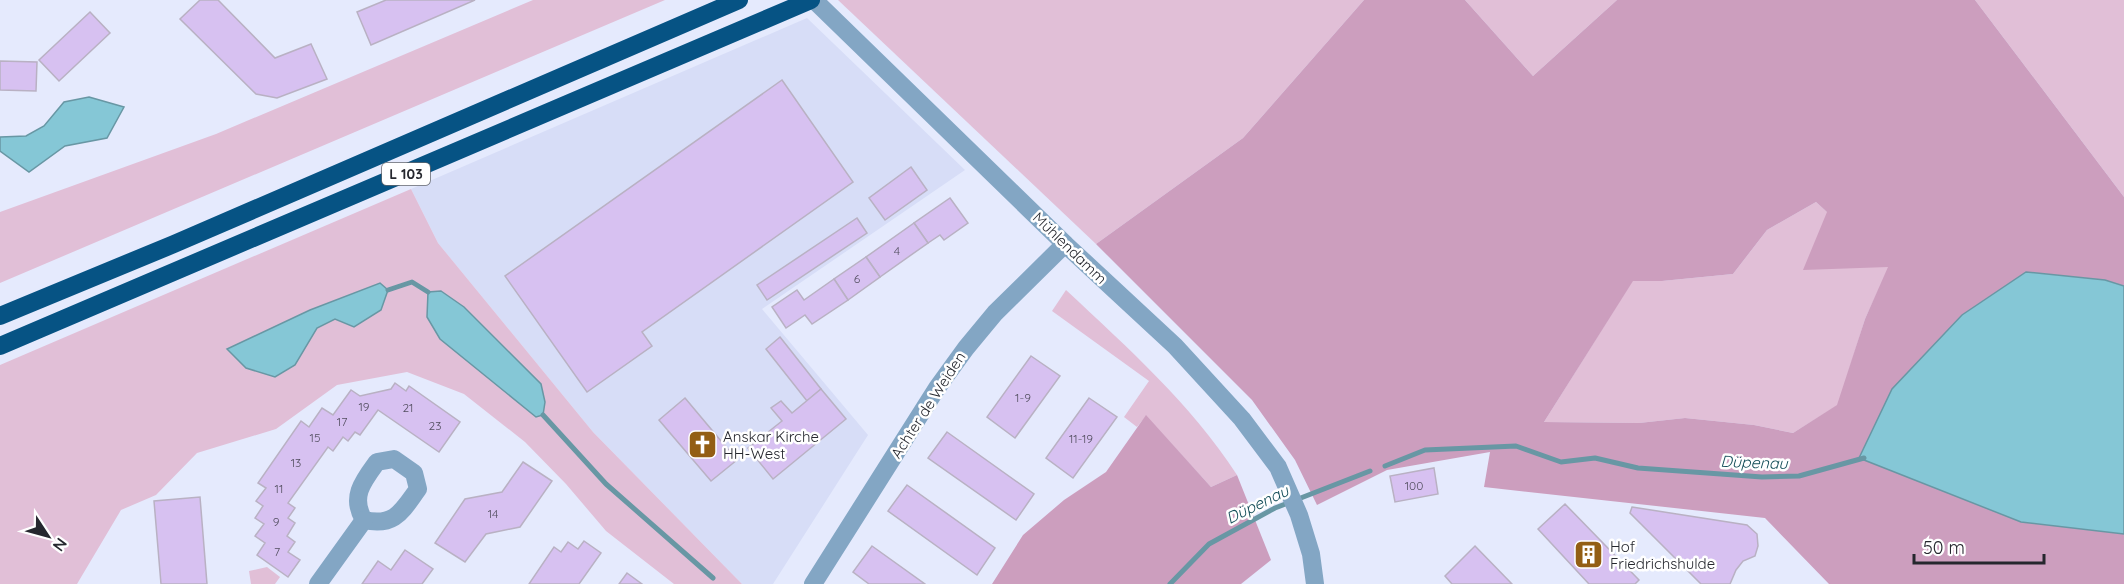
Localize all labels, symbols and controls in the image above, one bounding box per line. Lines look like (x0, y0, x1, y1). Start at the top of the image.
road number: L 103 (382, 163, 430, 185)
street label: Mühlendamm (1029, 208, 1111, 288)
house number: 4 (894, 243, 900, 258)
house number: 6 (854, 271, 861, 286)
street label: Achter de Weiden (886, 348, 970, 462)
house number: 1-9 (1015, 390, 1031, 405)
house number: 19 (358, 399, 370, 414)
house number: 21 (402, 400, 414, 415)
house number: 17 (337, 414, 347, 429)
house number: 23 (429, 418, 441, 433)
place label: Anskar Kirche HH-West (723, 427, 819, 463)
church icon: Anskar Kirche HH-West (686, 429, 718, 461)
house number: 15 (310, 430, 320, 445)
house number: 11-19 (1069, 431, 1093, 446)
water label: Düpenau (1720, 451, 1789, 473)
house number: 13 (291, 455, 301, 470)
house number: 100 (1405, 478, 1423, 493)
water label: Düpenau (1222, 480, 1292, 528)
house number: 11 (275, 481, 283, 496)
north arrow (18, 506, 78, 566)
house number: 14 (488, 506, 498, 521)
house number: 9 (273, 514, 280, 529)
scale bar (1914, 527, 2044, 565)
text: N (49, 534, 72, 555)
text: 50 m (1923, 536, 1965, 559)
place label: Hof Friedrichshulde (1610, 537, 1715, 573)
building icon: Hof Friedrichshulde (1573, 539, 1605, 571)
house number: 7 (274, 544, 280, 559)

